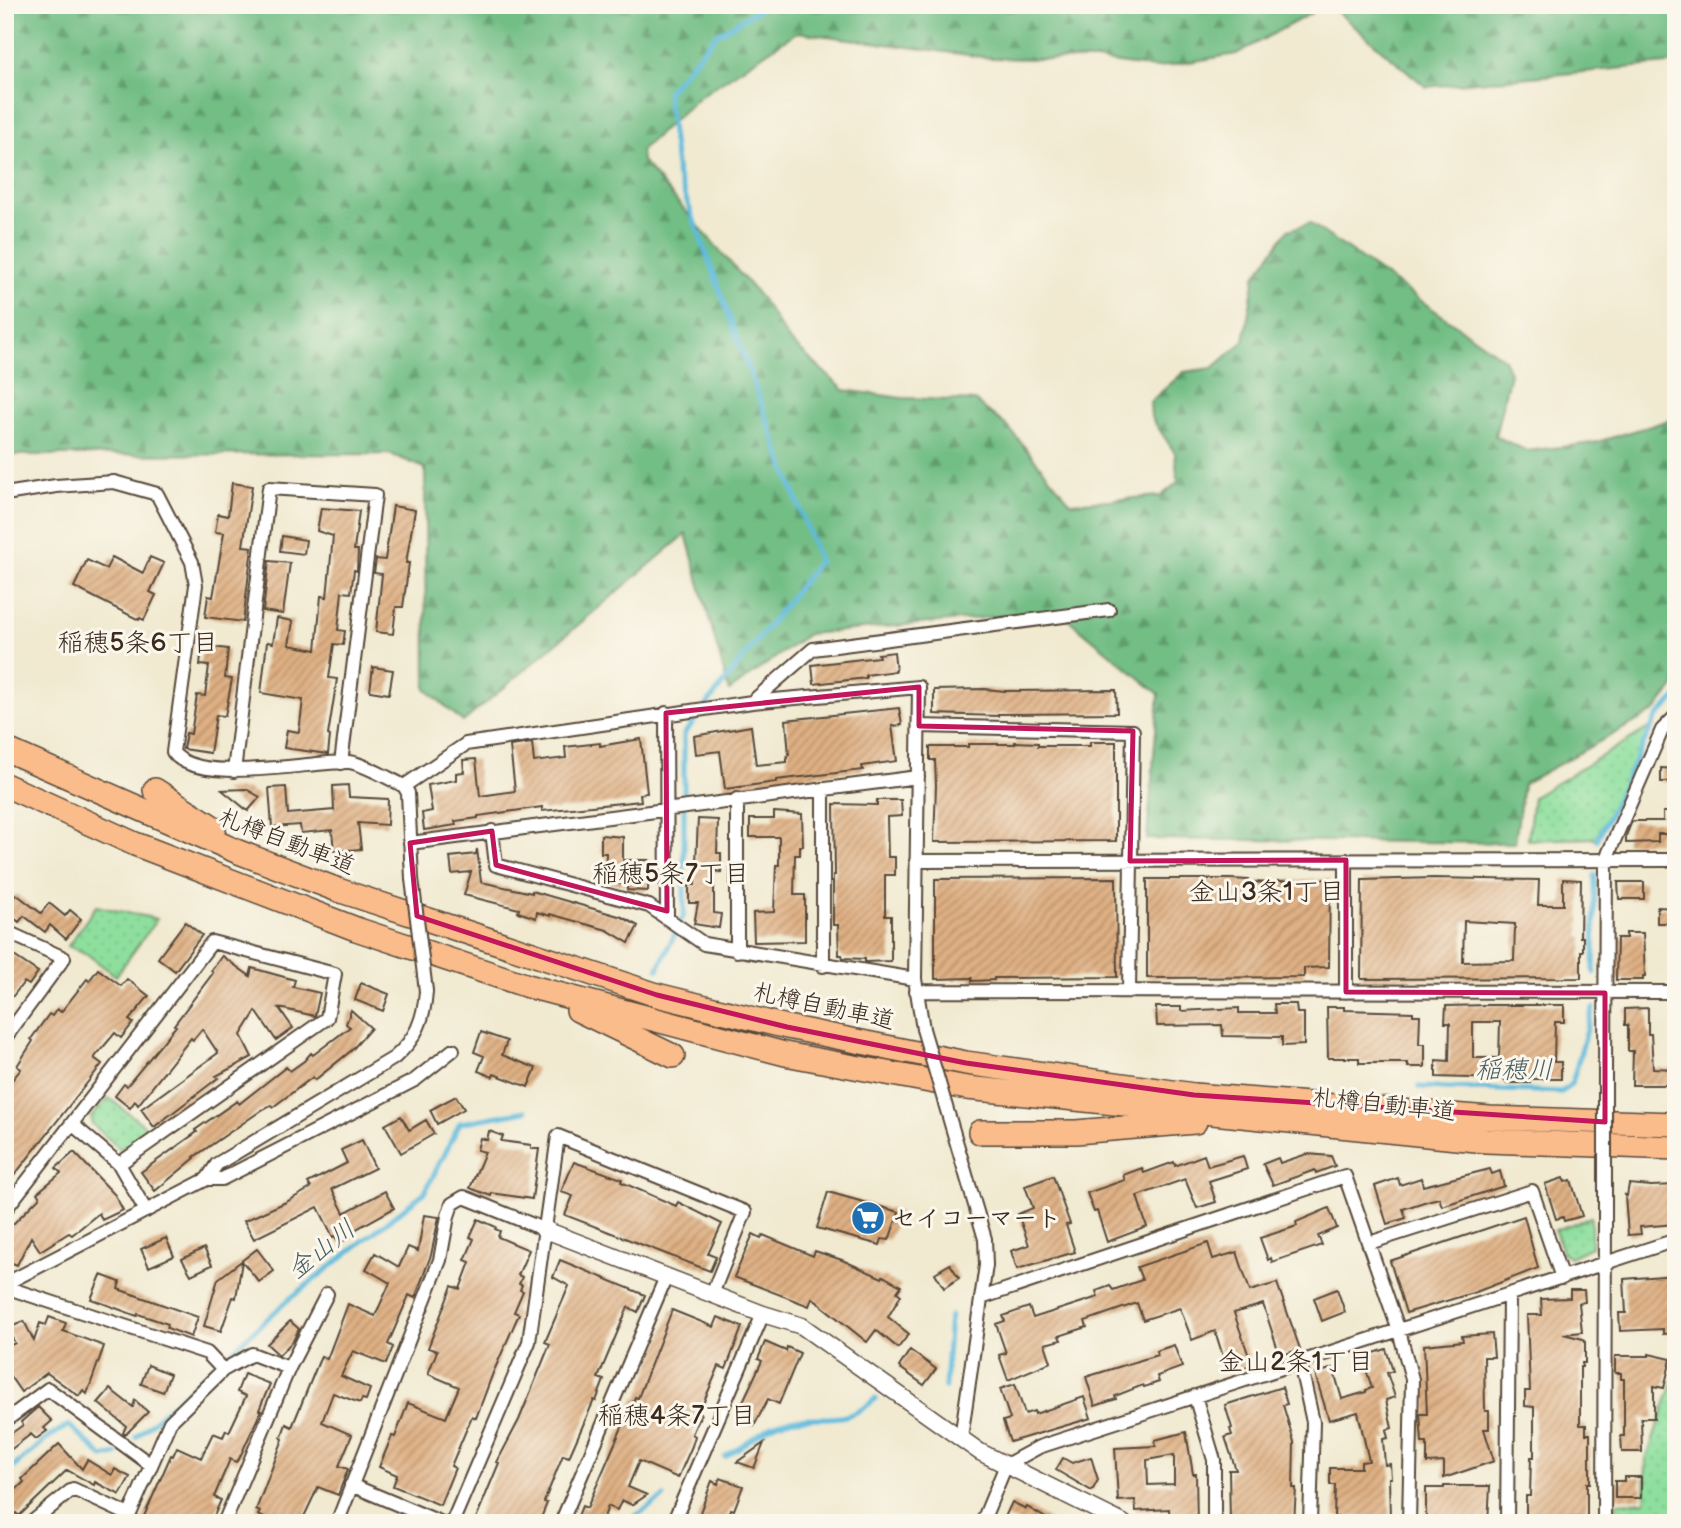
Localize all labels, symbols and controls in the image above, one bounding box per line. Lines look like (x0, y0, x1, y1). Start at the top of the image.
district label: 稲穂5条6丁目 (58, 628, 218, 659)
street label: 札樽自動車道 (214, 802, 359, 881)
district label: 稲穂5条7丁目 (592, 859, 750, 890)
district label: 金山3条1丁目 (1189, 877, 1345, 908)
street label: 札樽自動車道 (750, 977, 897, 1036)
water label: 稲穂川 (1475, 1055, 1553, 1086)
street label: 札樽自動車道 (1311, 1083, 1457, 1126)
supermarket icon: セイコーマート (849, 1199, 887, 1237)
place label: セイコーマート (892, 1204, 1061, 1233)
water label: 金山川 (282, 1214, 362, 1286)
district label: 金山2条1丁目 (1218, 1347, 1374, 1378)
district label: 稲穂4条7丁目 (598, 1401, 756, 1432)

